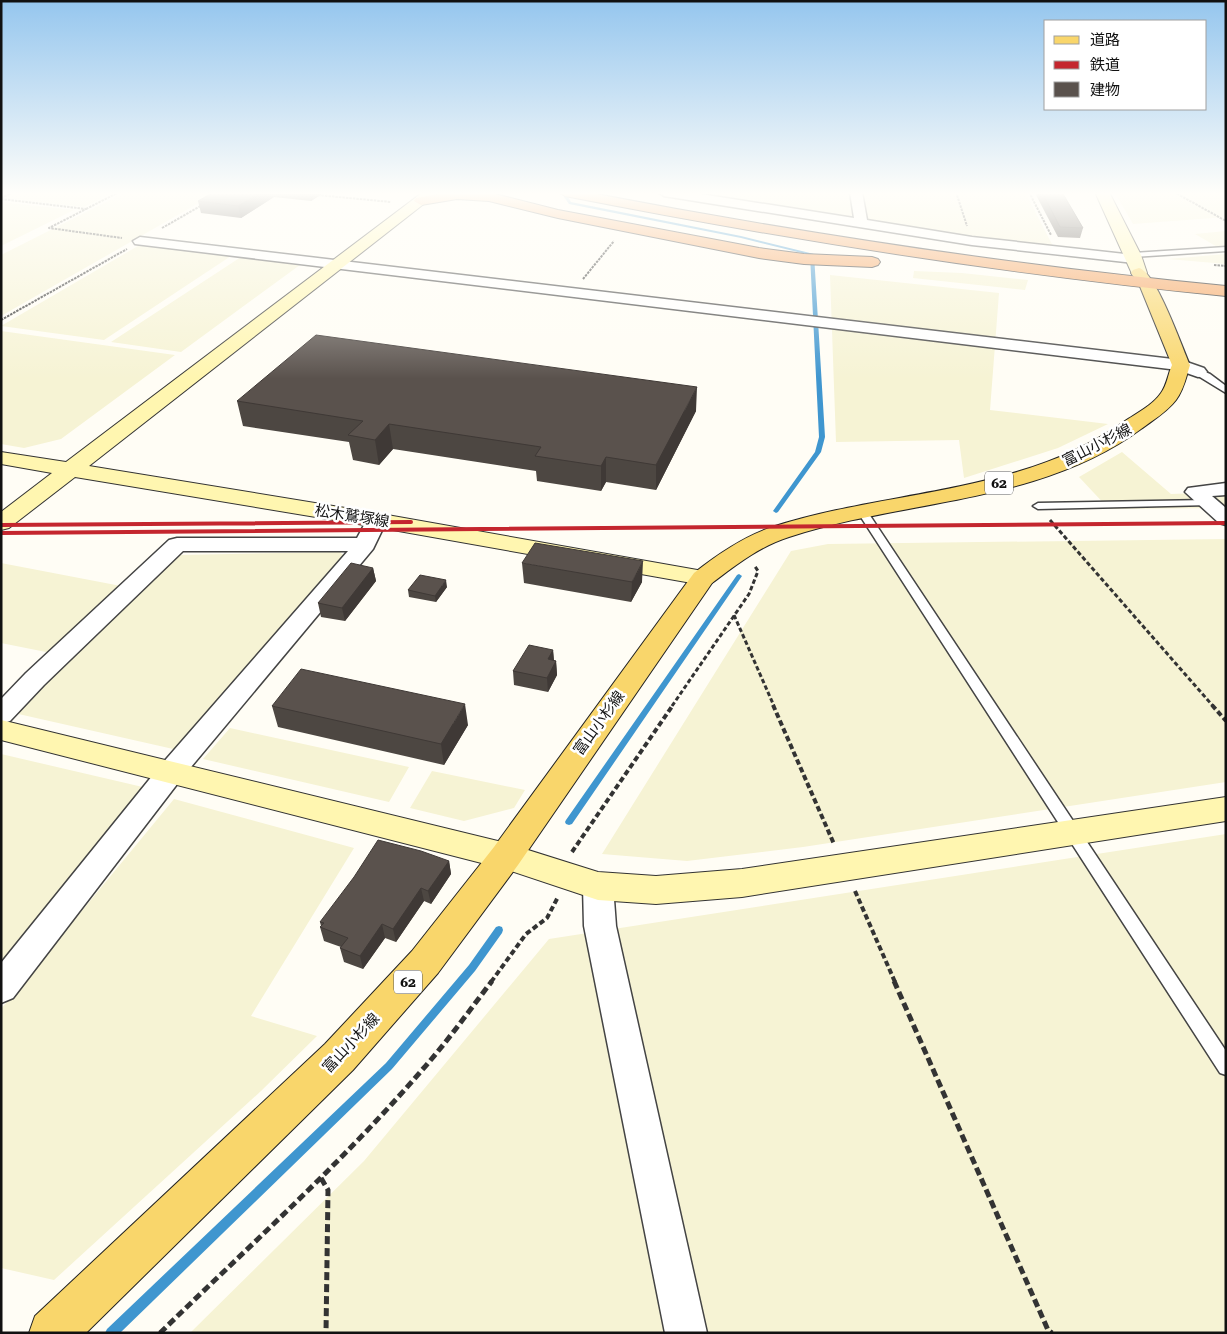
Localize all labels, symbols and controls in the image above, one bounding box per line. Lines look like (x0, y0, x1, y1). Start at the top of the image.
legend (1044, 20, 1207, 110)
text: 道路 (1090, 31, 1120, 49)
text: 鉄道 (1090, 56, 1120, 74)
text: 建物 (1090, 81, 1120, 99)
street label: 富山小杉線 (1059, 420, 1135, 470)
road number: 62 (985, 472, 1013, 494)
street label: 松木鷲塚線 (314, 501, 390, 531)
street label: 富山小杉線 (570, 687, 628, 759)
road number: 62 (394, 970, 422, 994)
street label: 富山小杉線 (319, 1009, 383, 1077)

